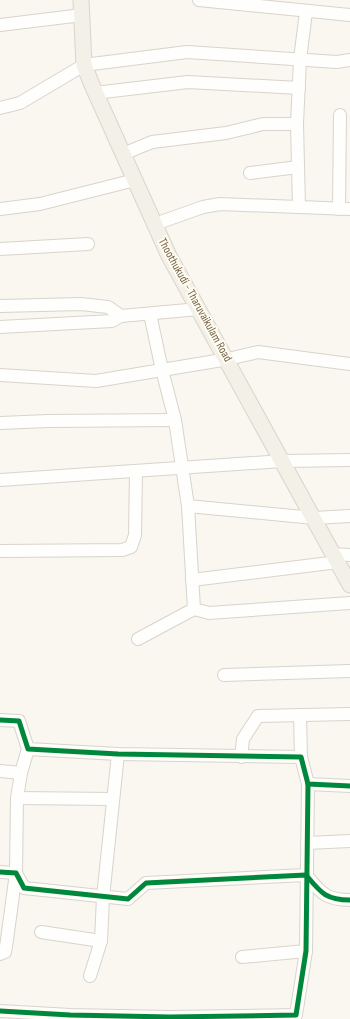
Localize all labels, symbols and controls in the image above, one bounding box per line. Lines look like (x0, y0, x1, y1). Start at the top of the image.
street label: Thoothukudi - Tharuvaikulam Road (155, 236, 235, 364)

